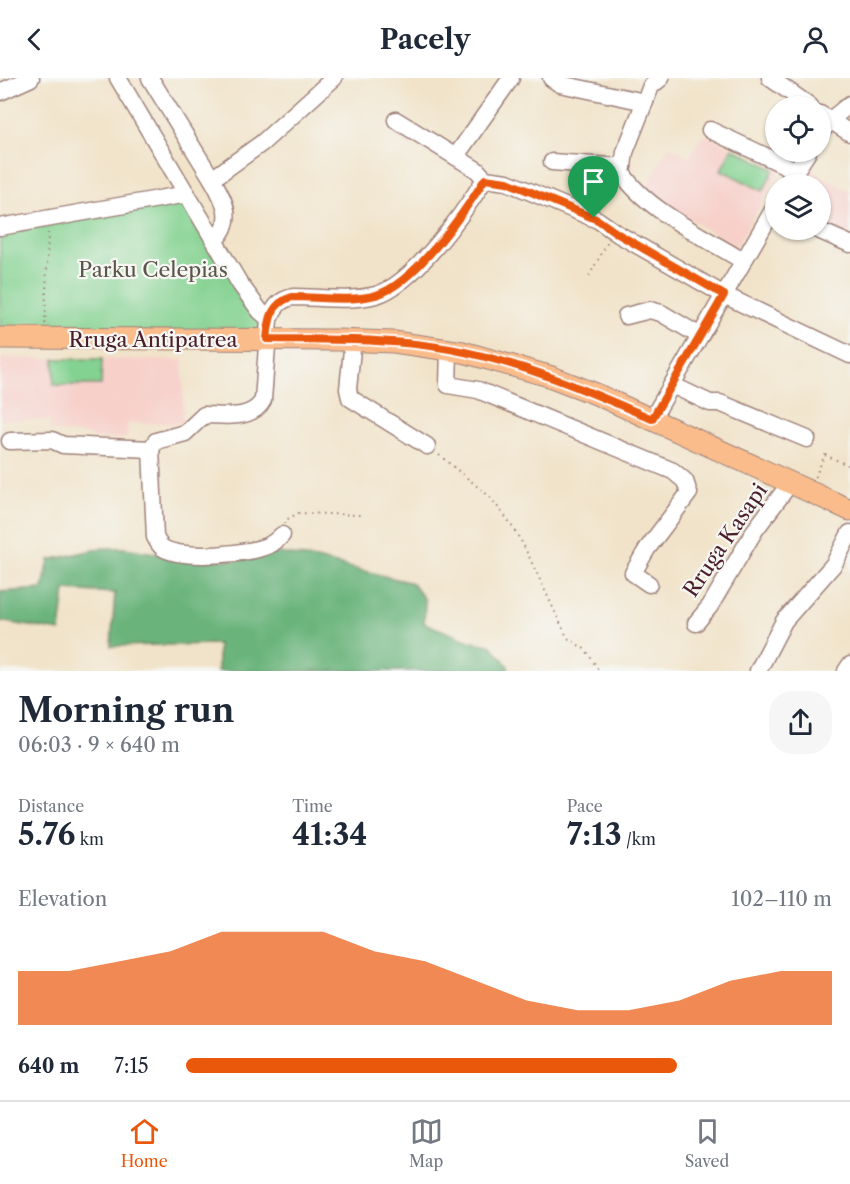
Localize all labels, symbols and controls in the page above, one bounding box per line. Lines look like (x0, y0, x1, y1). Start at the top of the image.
icon: back (18, 23, 51, 56)
text: Pacely (380, 23, 470, 56)
icon: person (799, 23, 832, 56)
map controls (765, 96, 831, 240)
button: locate (765, 96, 831, 162)
pin (568, 156, 619, 218)
icon: arrive (577, 165, 610, 198)
button: layers (765, 174, 831, 240)
park label: Parku Celepias (78, 257, 228, 282)
street label: Rruga Antipatrea (68, 327, 238, 352)
street label: Rruga Kasapi (678, 478, 772, 602)
text: Morning run (18, 690, 234, 731)
button: share (769, 691, 832, 754)
text: 06:03 · 9 × 640 m (18, 733, 180, 757)
text: Distance (18, 796, 84, 816)
text: Time (292, 796, 333, 816)
text: Pace (567, 796, 603, 816)
text: 5.76 (18, 816, 75, 853)
text: 41:34 (292, 816, 367, 853)
text: 7:13 (567, 816, 622, 853)
text: km (75, 829, 104, 849)
text: /km (622, 829, 656, 849)
text: Elevation (18, 887, 107, 911)
text: 102–110 m (731, 887, 832, 911)
text: 640 m (18, 1054, 80, 1078)
text: 7:15 (114, 1054, 149, 1078)
tab: Home (121, 1115, 168, 1171)
tab: Map (409, 1115, 443, 1171)
tab: Saved (685, 1115, 729, 1171)

